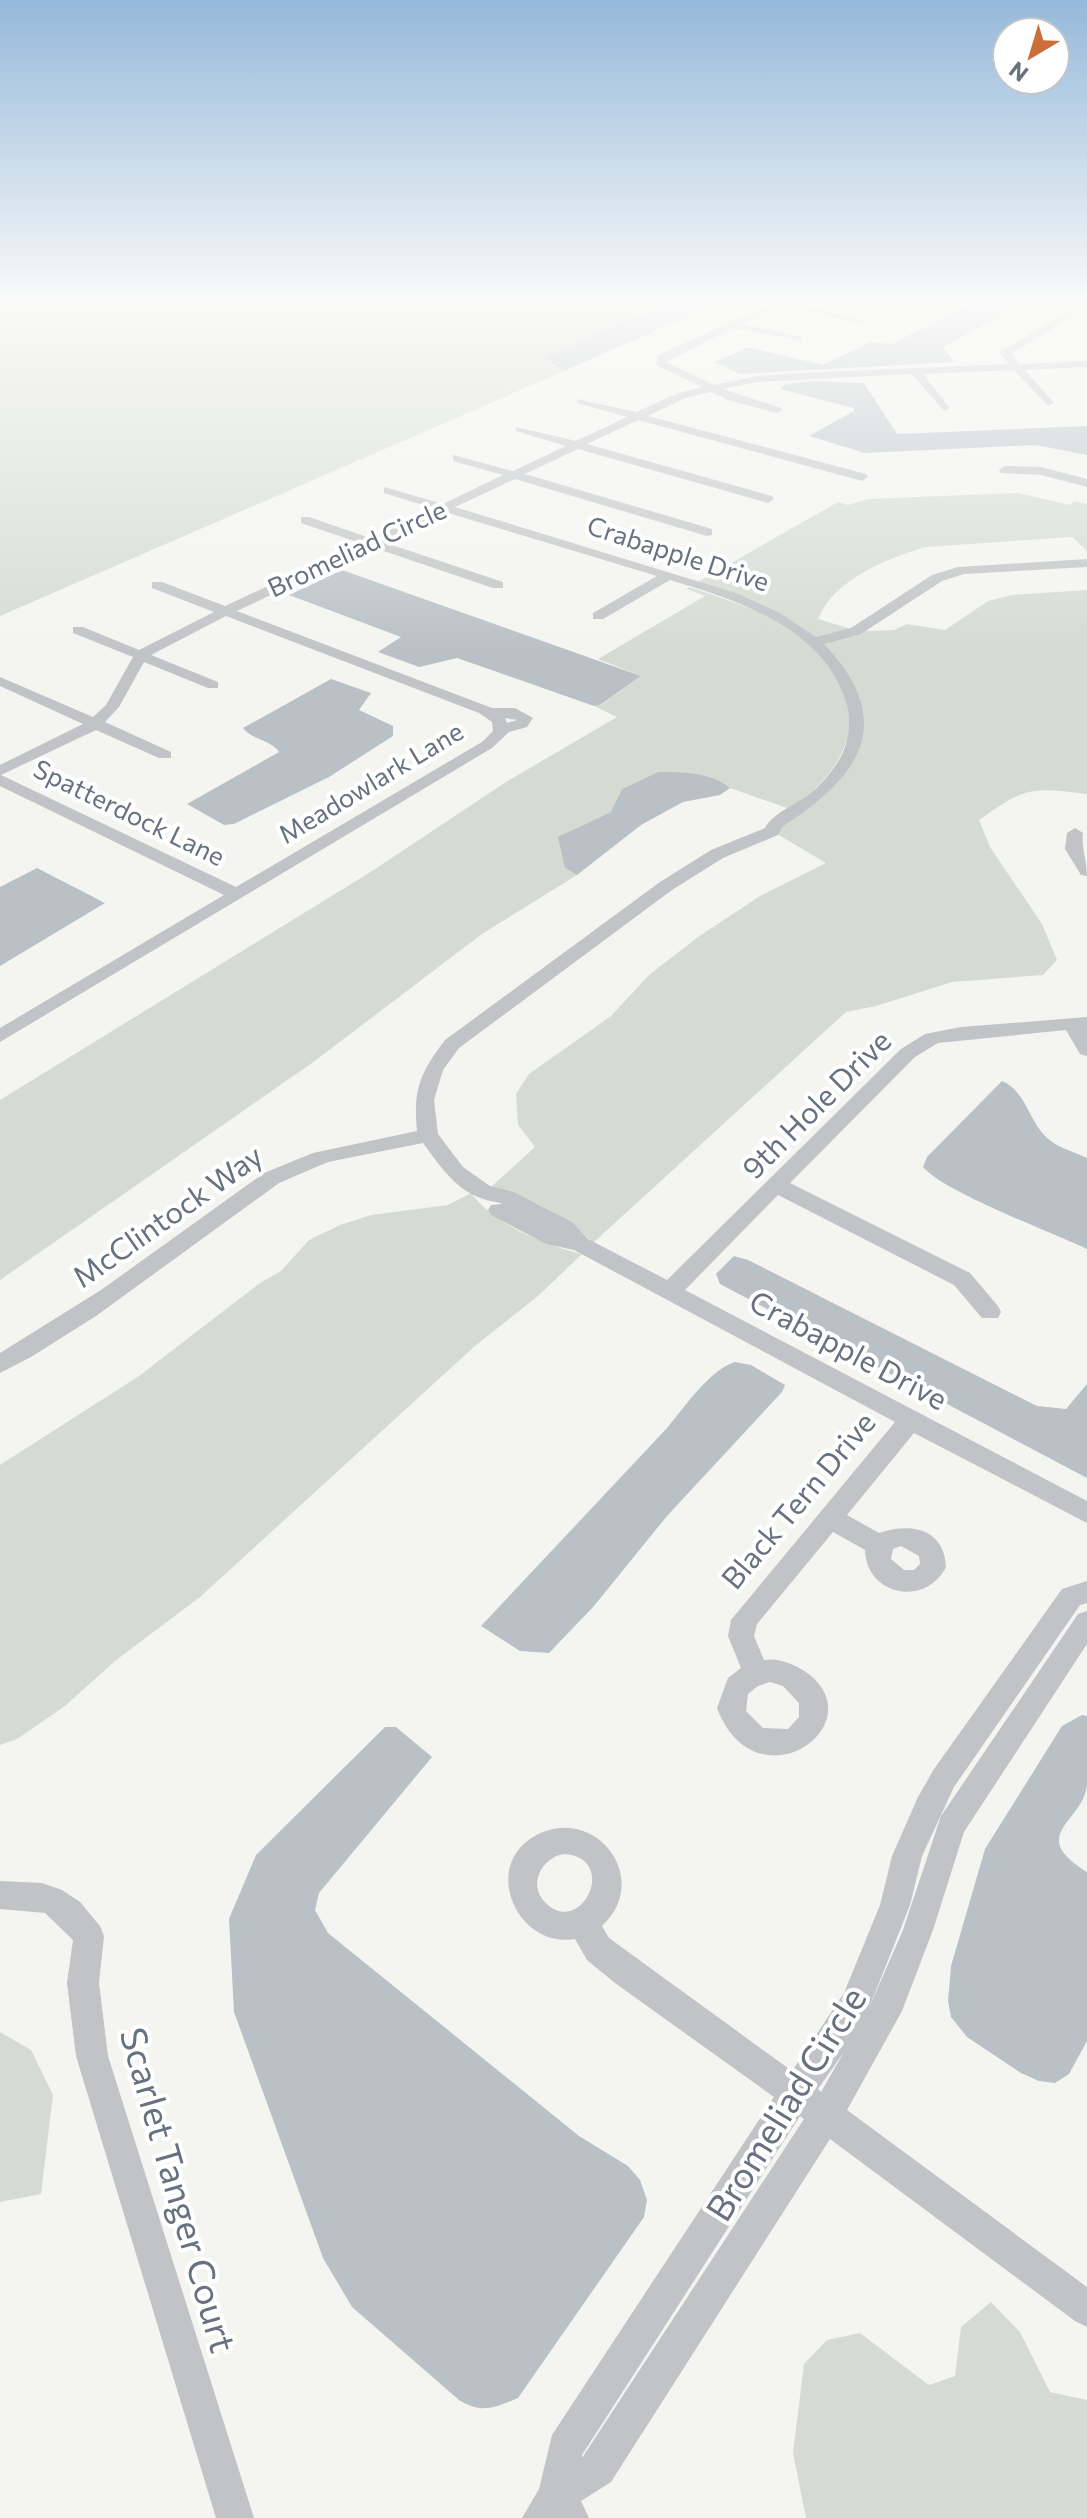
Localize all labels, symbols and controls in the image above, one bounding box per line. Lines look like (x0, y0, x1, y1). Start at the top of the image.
north arrow (991, 16, 1071, 96)
text: N (1004, 56, 1033, 88)
street label: Bromeliad Circle (262, 493, 450, 603)
street label: Crabapple Drive (584, 509, 773, 597)
street label: Meadowlark Lane (272, 714, 468, 849)
street label: Spatterdock Lane (29, 752, 230, 871)
street label: 9th Hole Drive (733, 1021, 897, 1185)
street label: McClintock Way (64, 1136, 269, 1294)
street label: Crabapple Drive (744, 1281, 954, 1416)
street label: Black Tern Drive (712, 1403, 882, 1595)
street label: Bromeliad Circle (695, 1978, 874, 2228)
street label: Scarlet Tanger Court (112, 2022, 247, 2357)

